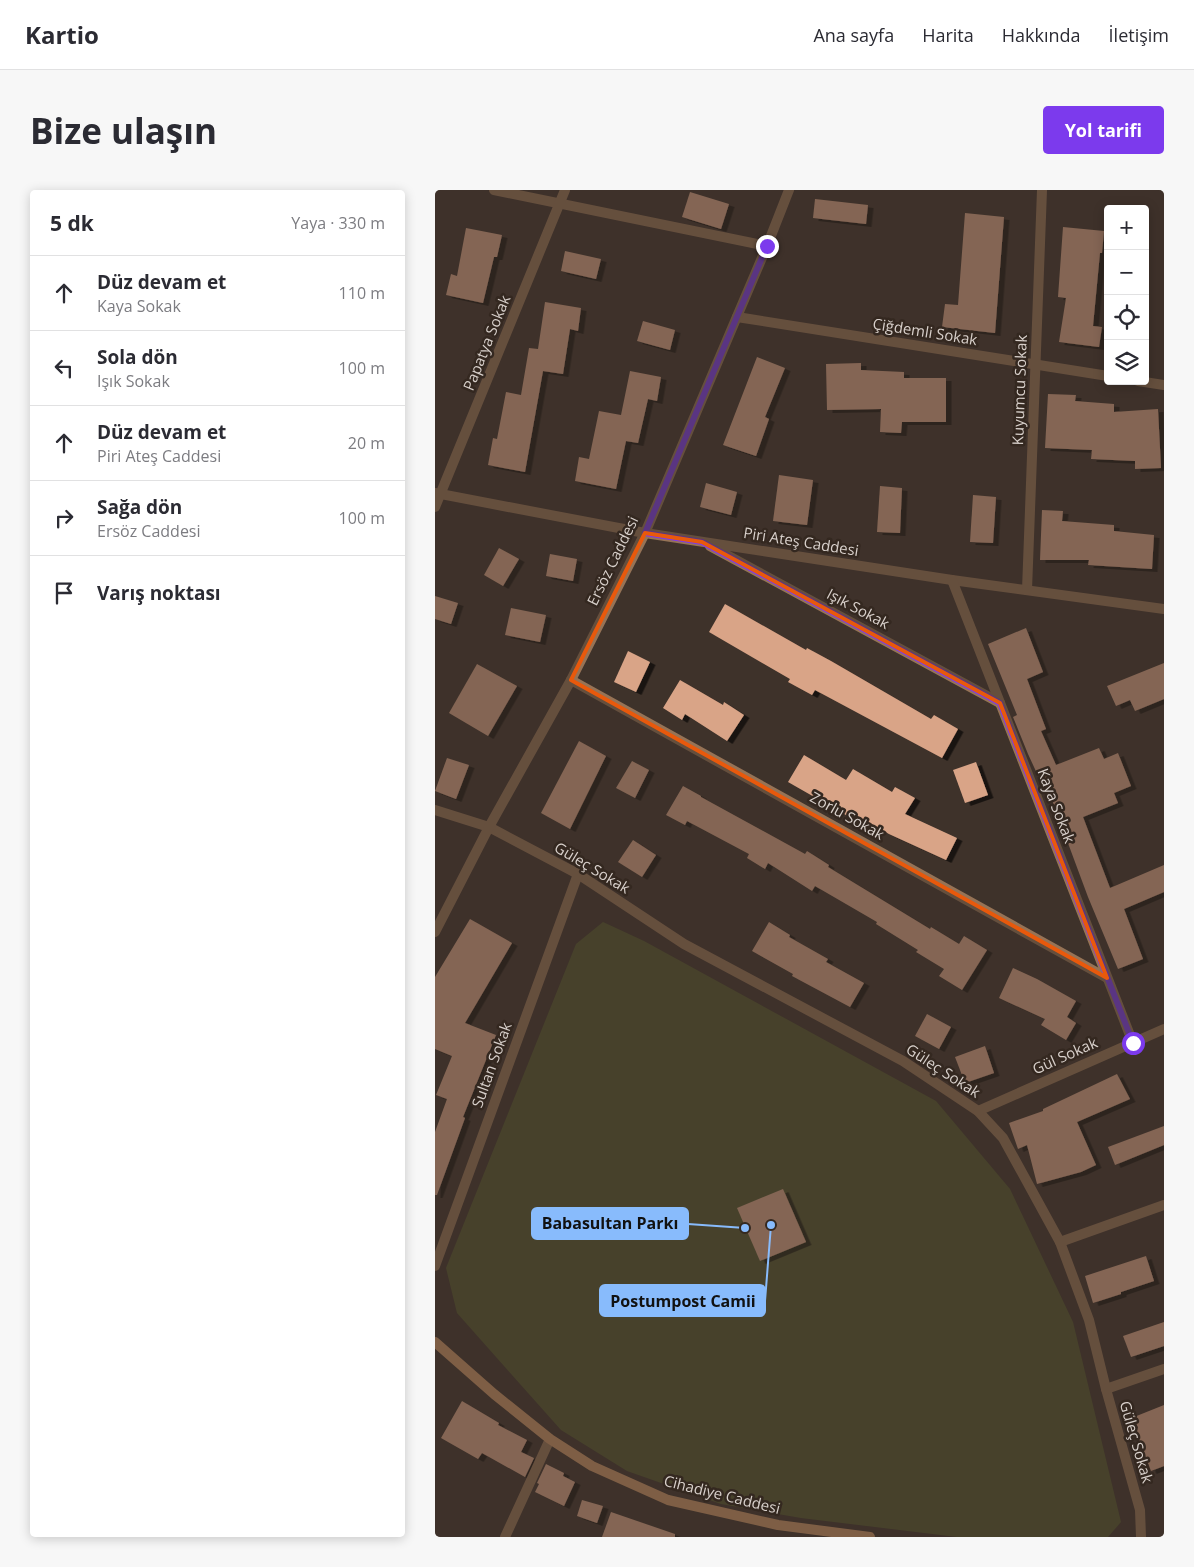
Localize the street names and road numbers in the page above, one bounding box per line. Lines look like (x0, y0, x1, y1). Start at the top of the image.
street label: Papatya Sokak (458, 292, 514, 393)
street label: Çiğdemli Sokak (871, 313, 979, 349)
street label: Kuyumcu Sokak (1007, 334, 1031, 446)
street label: Ersöz Caddesi (582, 513, 642, 609)
street label: Piri Ateş Caddesi (742, 522, 860, 560)
street label: Işık Sokak (824, 583, 893, 633)
street label: Kaya Sokak (1034, 765, 1080, 846)
street label: Zorlu Sokak (807, 787, 888, 844)
street label: Güleç Sokak (551, 837, 634, 898)
street label: Sultan Sokak (466, 1019, 516, 1110)
street label: Gül Sokak (1029, 1032, 1100, 1078)
street label: Güleç Sokak (903, 1039, 985, 1102)
street label: Güleç Sokak (1116, 1398, 1158, 1485)
street label: Cihadiye Caddesi (662, 1470, 782, 1518)

